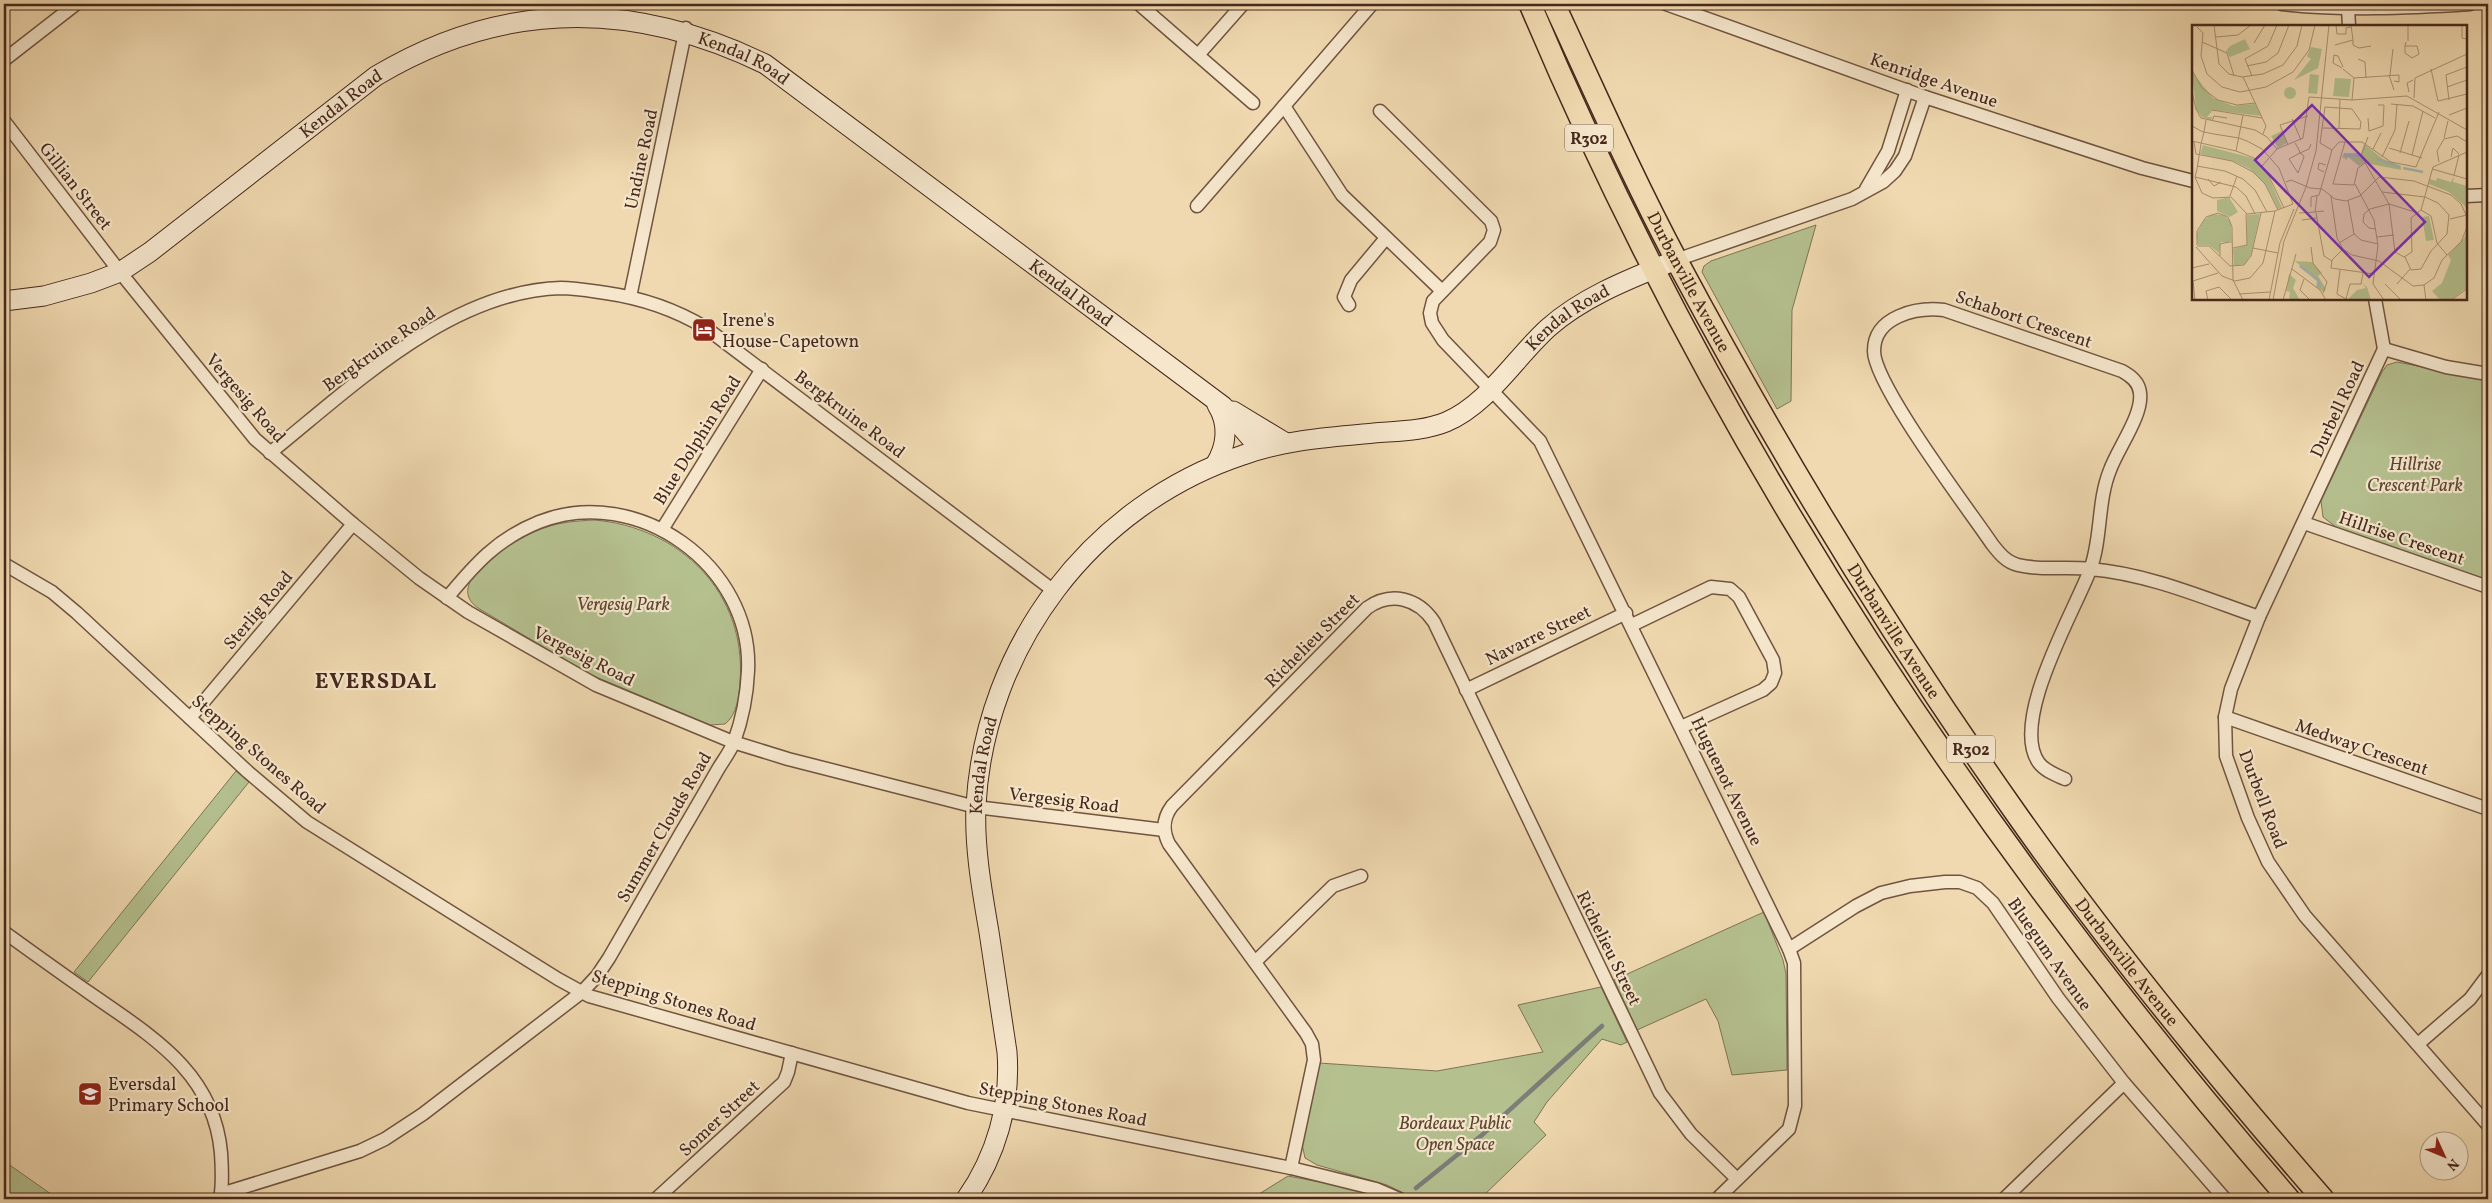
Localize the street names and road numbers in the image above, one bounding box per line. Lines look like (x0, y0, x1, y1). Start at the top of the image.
street label: Kendal Road (694, 27, 794, 92)
street label: Kenridge Avenue (1866, 48, 2001, 115)
street label: Kendal Road (295, 64, 388, 145)
street label: Undine Road (620, 107, 665, 212)
road number: R302 (1565, 125, 1613, 152)
street label: Gillian Street (33, 138, 117, 236)
street label: Durbanville Avenue (1640, 208, 1736, 358)
street label: Kendal Road (1023, 254, 1118, 334)
street label: Kendal Road (1521, 279, 1614, 357)
street label: Schabort Crescent (1952, 285, 2095, 356)
street label: Bergkruine Road (318, 302, 441, 399)
street label: Vergesig Road (199, 349, 291, 449)
street label: Durbell Road (2305, 357, 2372, 462)
street label: Bergkruine Road (788, 365, 910, 465)
street label: Blue Dolphin Road (648, 371, 748, 510)
street label: Hillrise Crescent (2335, 506, 2468, 573)
street label: Durbanville Avenue (1840, 559, 1945, 705)
street label: Sterlig Road (219, 566, 300, 656)
street label: Richelieu Street (1260, 588, 1366, 694)
street label: Navarre Street (1482, 600, 1596, 673)
street label: Vergesig Road (528, 621, 638, 694)
street label: Stepping Stones Road (185, 690, 331, 821)
street label: Huguenot Avenue (1684, 713, 1768, 850)
street label: Kendal Road (965, 714, 1005, 815)
street label: Medway Crescent (2292, 714, 2431, 783)
road number: R302 (1947, 736, 1995, 762)
street label: Durbell Road (2231, 746, 2292, 853)
street label: Summer Clouds Road (612, 748, 719, 908)
street label: Vergesig Road (1007, 782, 1120, 821)
street label: Richelieu Street (1569, 887, 1646, 1010)
street label: Bluegum Avenue (2000, 893, 2097, 1017)
street label: Durbanville Avenue (2068, 894, 2184, 1032)
street label: Stepping Stones Road (588, 964, 759, 1038)
street label: Somer Street (674, 1075, 766, 1163)
street label: Stepping Stones Road (976, 1077, 1149, 1134)

